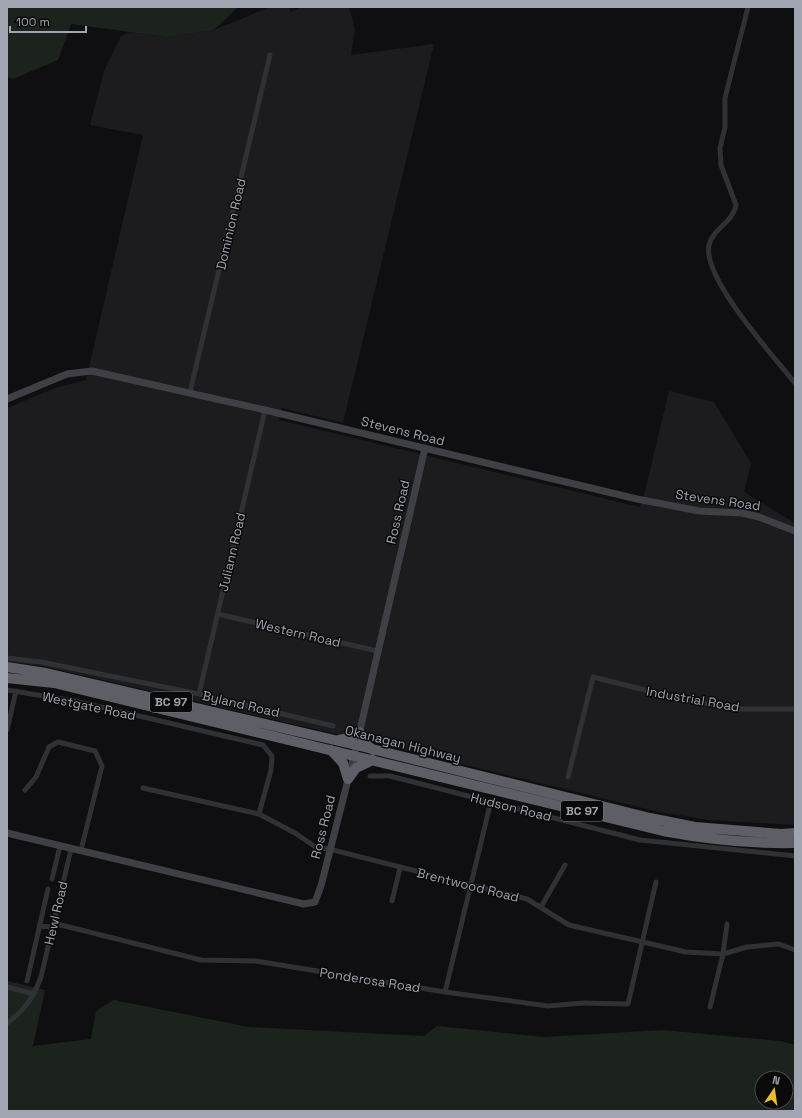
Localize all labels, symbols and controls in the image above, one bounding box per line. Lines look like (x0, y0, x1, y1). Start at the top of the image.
scale bar (10, 8, 86, 34)
text: 100 m (16, 14, 50, 30)
street label: Dominion Road (212, 177, 250, 271)
street label: Stevens Road (359, 412, 447, 450)
street label: Ross Road (382, 478, 414, 546)
street label: Stevens Road (674, 486, 762, 514)
street label: Juliann Road (215, 511, 249, 593)
street label: Western Road (254, 615, 342, 651)
street label: Industrial Road (645, 682, 741, 716)
street label: Byland Road (201, 687, 281, 721)
street label: Westgate Road (41, 688, 137, 724)
road number: BC 97 (150, 692, 192, 712)
street label: Okanagan Highway (343, 721, 463, 767)
street label: Hudson Road (469, 789, 553, 825)
street label: Ross Road (307, 793, 339, 861)
road number: BC 97 (561, 801, 603, 821)
street label: Brentwood Road (415, 864, 521, 906)
street label: Hewl Road (40, 879, 72, 947)
street label: Ponderosa Road (318, 964, 422, 996)
north arrow (754, 1070, 794, 1110)
text: N (771, 1073, 781, 1088)

